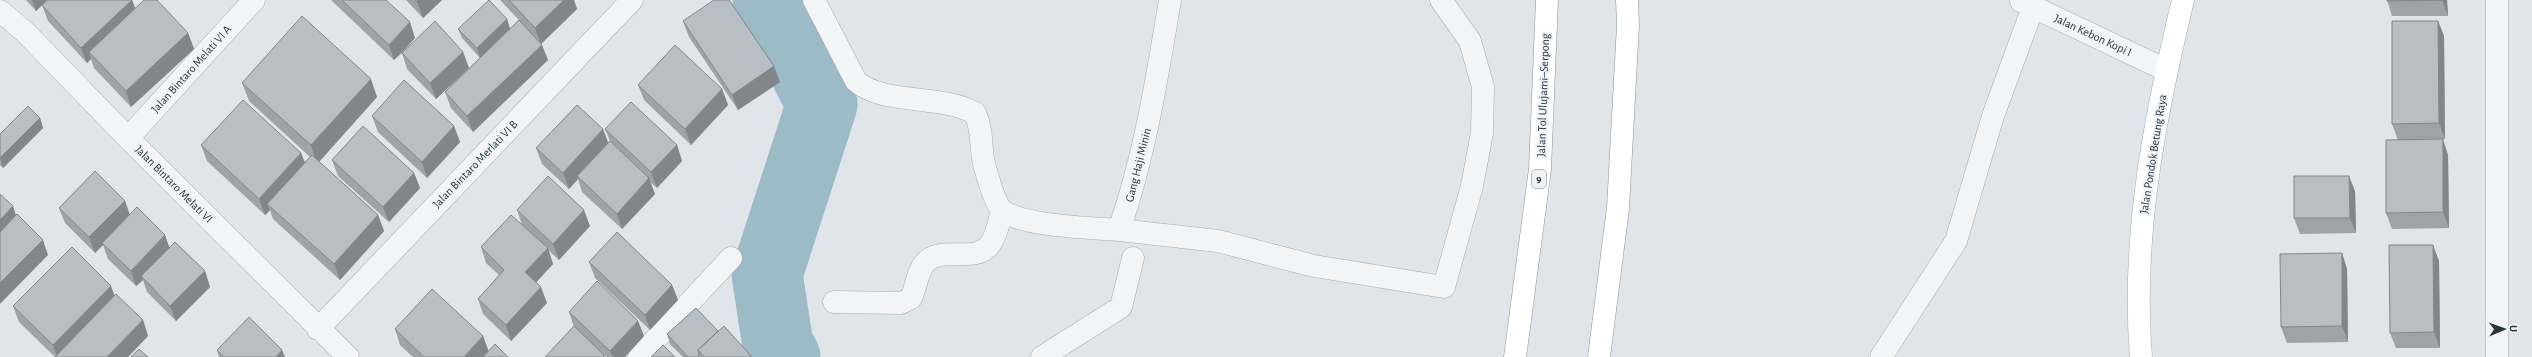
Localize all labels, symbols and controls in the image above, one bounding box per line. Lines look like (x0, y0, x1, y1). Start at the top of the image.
street label: Jalan Kebon Kopi I (2052, 12, 2134, 58)
street label: Jalan Bintaro Melati VI A (149, 23, 233, 115)
street label: Jalan Tol Ulujami–Serpong (1535, 33, 1552, 157)
street label: Jalan Pondok Betung Raya (2138, 93, 2169, 215)
street label: Jalan Bintaro Merlati VI B (430, 118, 520, 210)
street label: Gang Haji Minin (1123, 127, 1154, 203)
street label: Jalan Bintaro Melati VI (133, 143, 215, 225)
road number: 9 (1532, 170, 1546, 188)
north arrow (2484, 309, 2524, 349)
text: U (2508, 325, 2519, 332)

